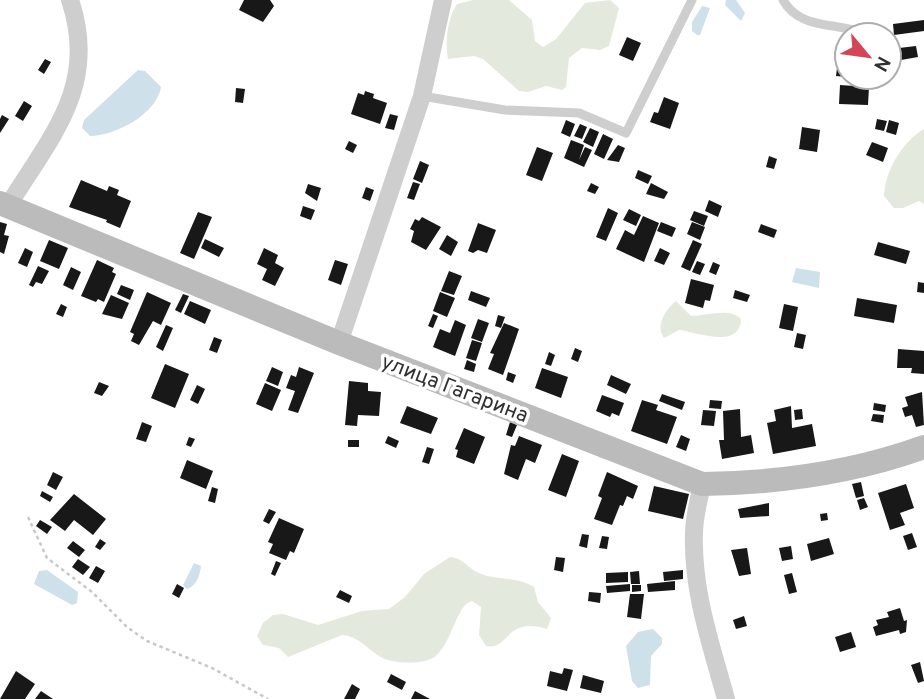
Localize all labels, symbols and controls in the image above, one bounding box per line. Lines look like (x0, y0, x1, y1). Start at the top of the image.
north arrow (833, 21, 903, 91)
text: N (867, 51, 895, 75)
street label: улица Гагарина (377, 349, 532, 430)

